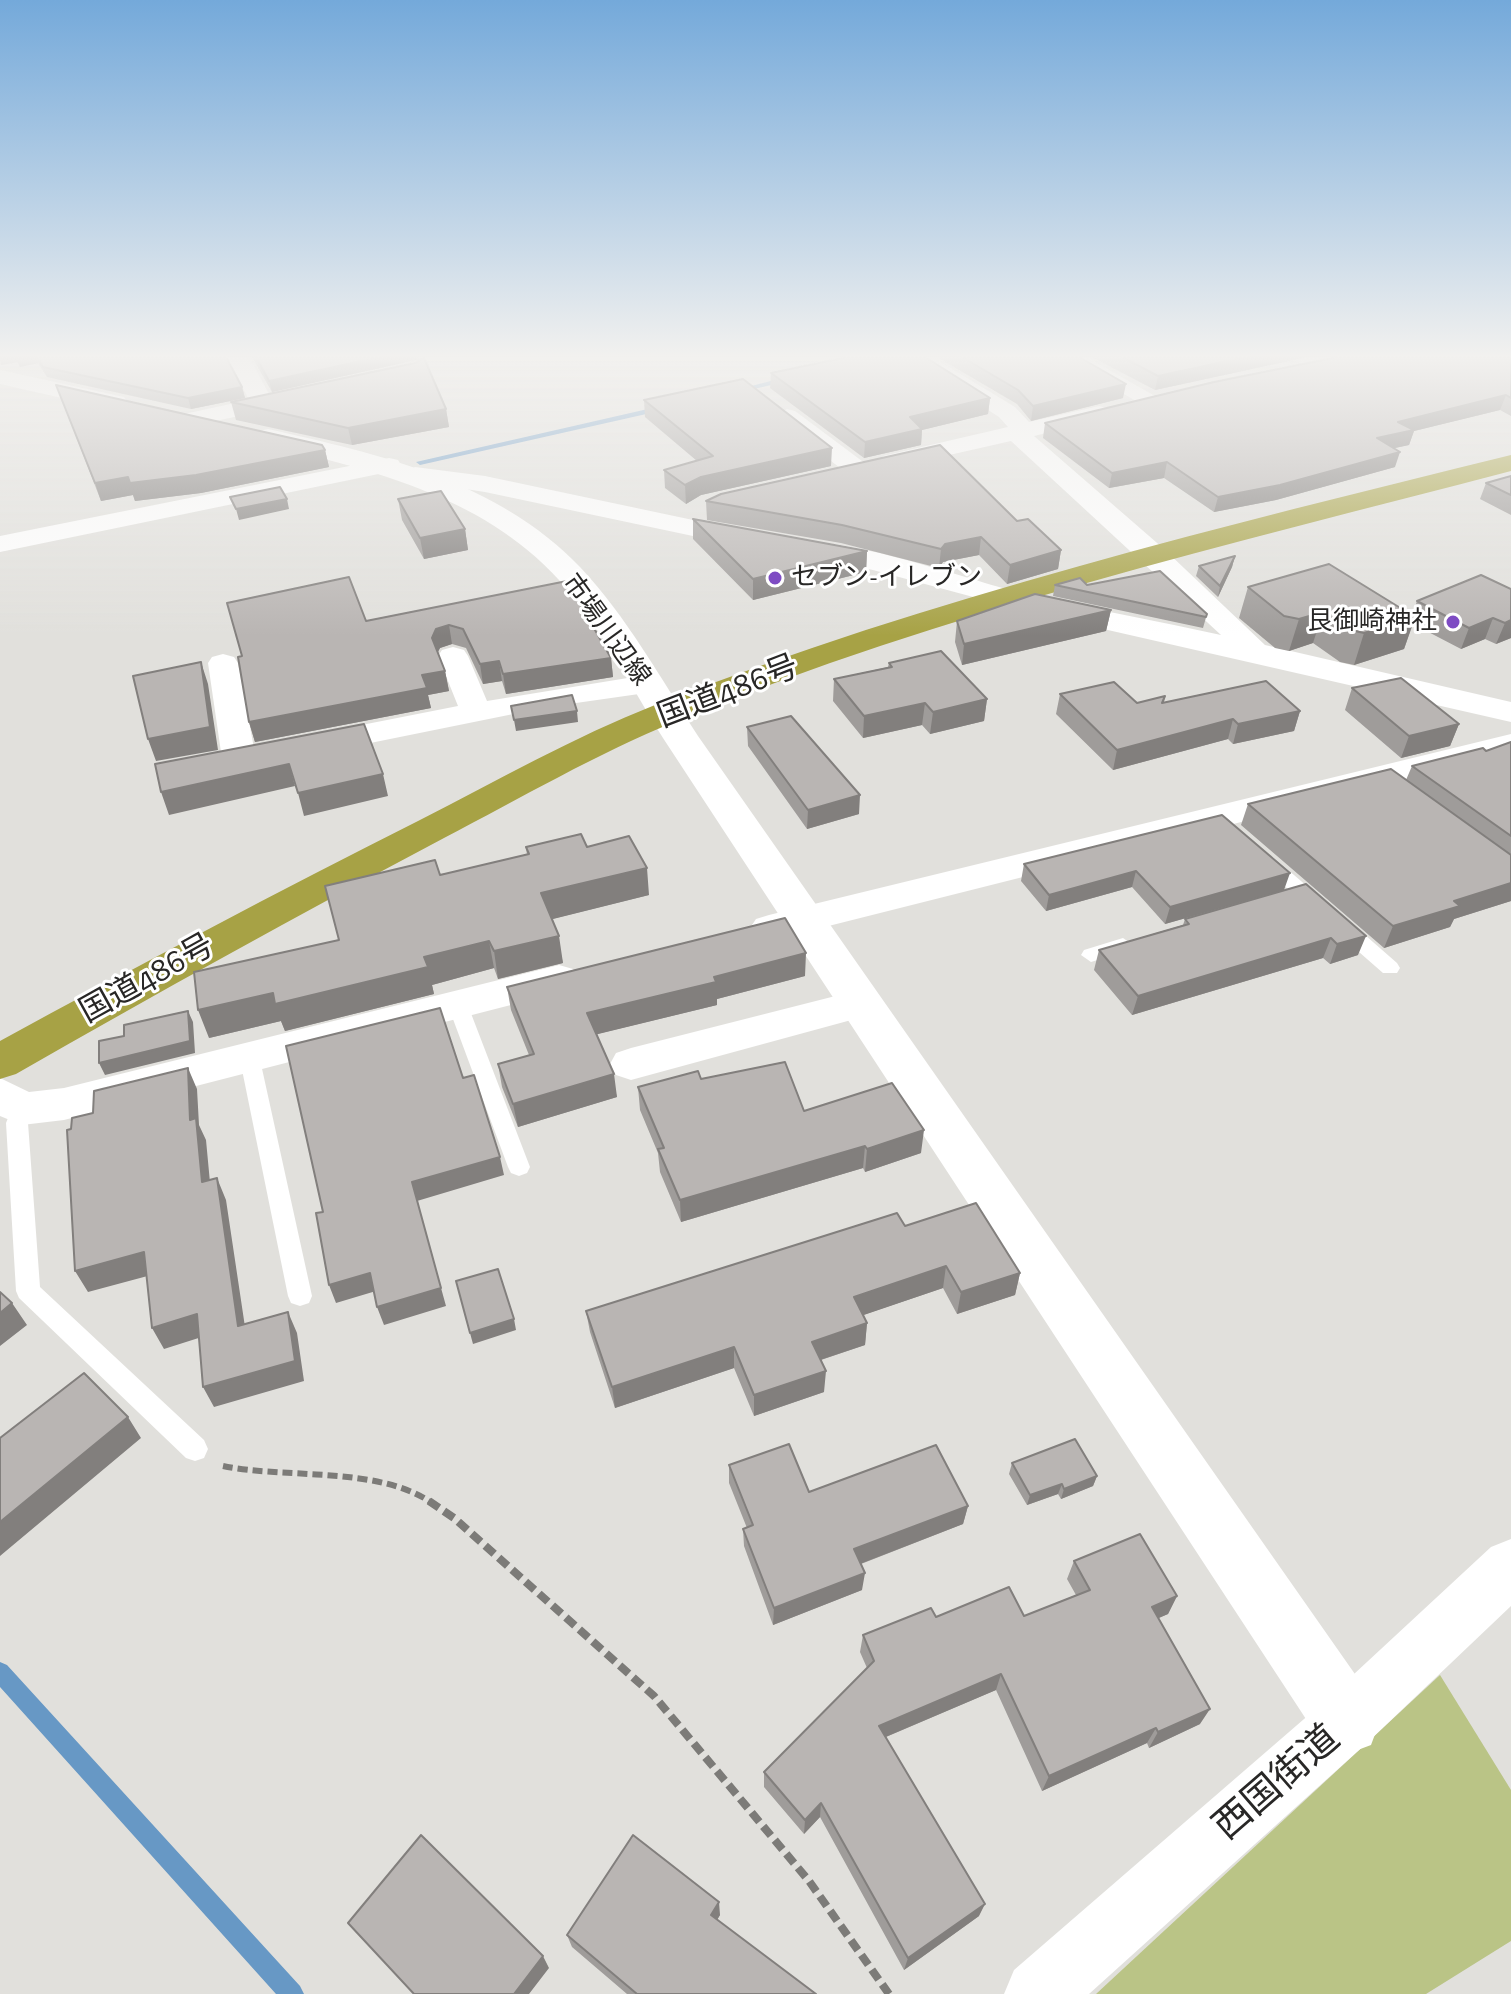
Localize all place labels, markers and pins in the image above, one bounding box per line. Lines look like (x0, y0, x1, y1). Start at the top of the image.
place label: セブン-イレブン (791, 562, 982, 594)
marker: セブン-イレブン (766, 569, 784, 587)
place label: 艮御崎神社 (1307, 606, 1437, 638)
marker: 艮御崎神社 (1444, 613, 1462, 631)

